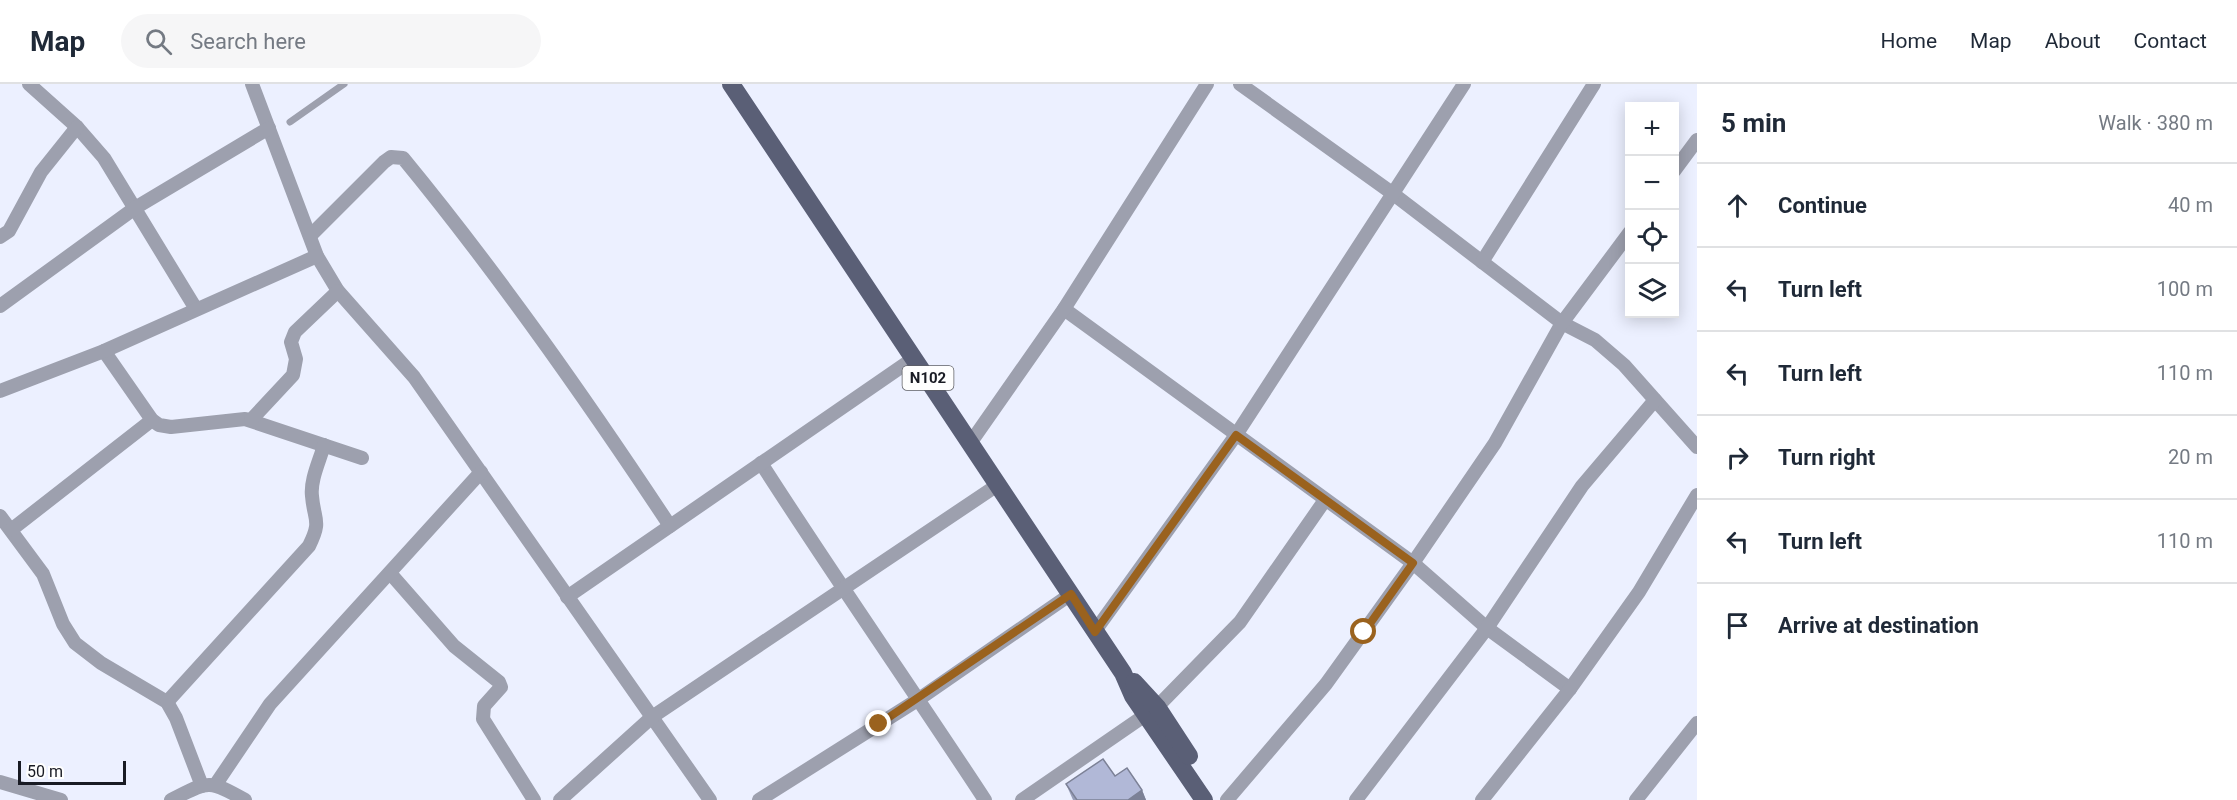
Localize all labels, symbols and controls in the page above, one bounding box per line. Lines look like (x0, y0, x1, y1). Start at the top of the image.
search box (121, 14, 541, 68)
text: Map (30, 25, 85, 58)
icon: search (142, 25, 175, 58)
text: Search here (190, 29, 306, 54)
text: Home (1881, 29, 1937, 53)
text: Map (1970, 29, 2012, 53)
text: About (2045, 29, 2101, 53)
text: Contact (2134, 29, 2207, 53)
map controls (1625, 102, 1679, 318)
button: + (1625, 102, 1679, 156)
text: 5 min (1721, 108, 1786, 138)
text: Walk · 380 m (2098, 111, 2213, 135)
button: − (1625, 156, 1679, 210)
icon: ahead (1721, 189, 1754, 222)
text: Continue (1778, 193, 1867, 218)
text: 40 m (2168, 193, 2213, 217)
button: locate (1625, 210, 1679, 264)
button: layers (1625, 264, 1679, 318)
icon: left (1721, 273, 1754, 306)
text: Turn left (1778, 277, 1862, 302)
text: 100 m (2157, 277, 2213, 301)
icon: left (1721, 357, 1754, 390)
text: Turn left (1778, 361, 1862, 386)
text: 110 m (2157, 361, 2213, 385)
road number: N102 (902, 366, 954, 390)
icon: right (1721, 441, 1754, 474)
text: Turn right (1778, 445, 1875, 470)
text: 20 m (2168, 445, 2213, 469)
icon: left (1721, 525, 1754, 558)
text: Turn left (1778, 529, 1862, 554)
text: 110 m (2157, 529, 2213, 553)
icon: arrive (1721, 609, 1754, 642)
text: Arrive at destination (1778, 613, 1979, 638)
route start (1350, 618, 1376, 644)
route end (865, 710, 891, 736)
scale bar (18, 758, 126, 786)
text: 50 m (27, 762, 63, 781)

